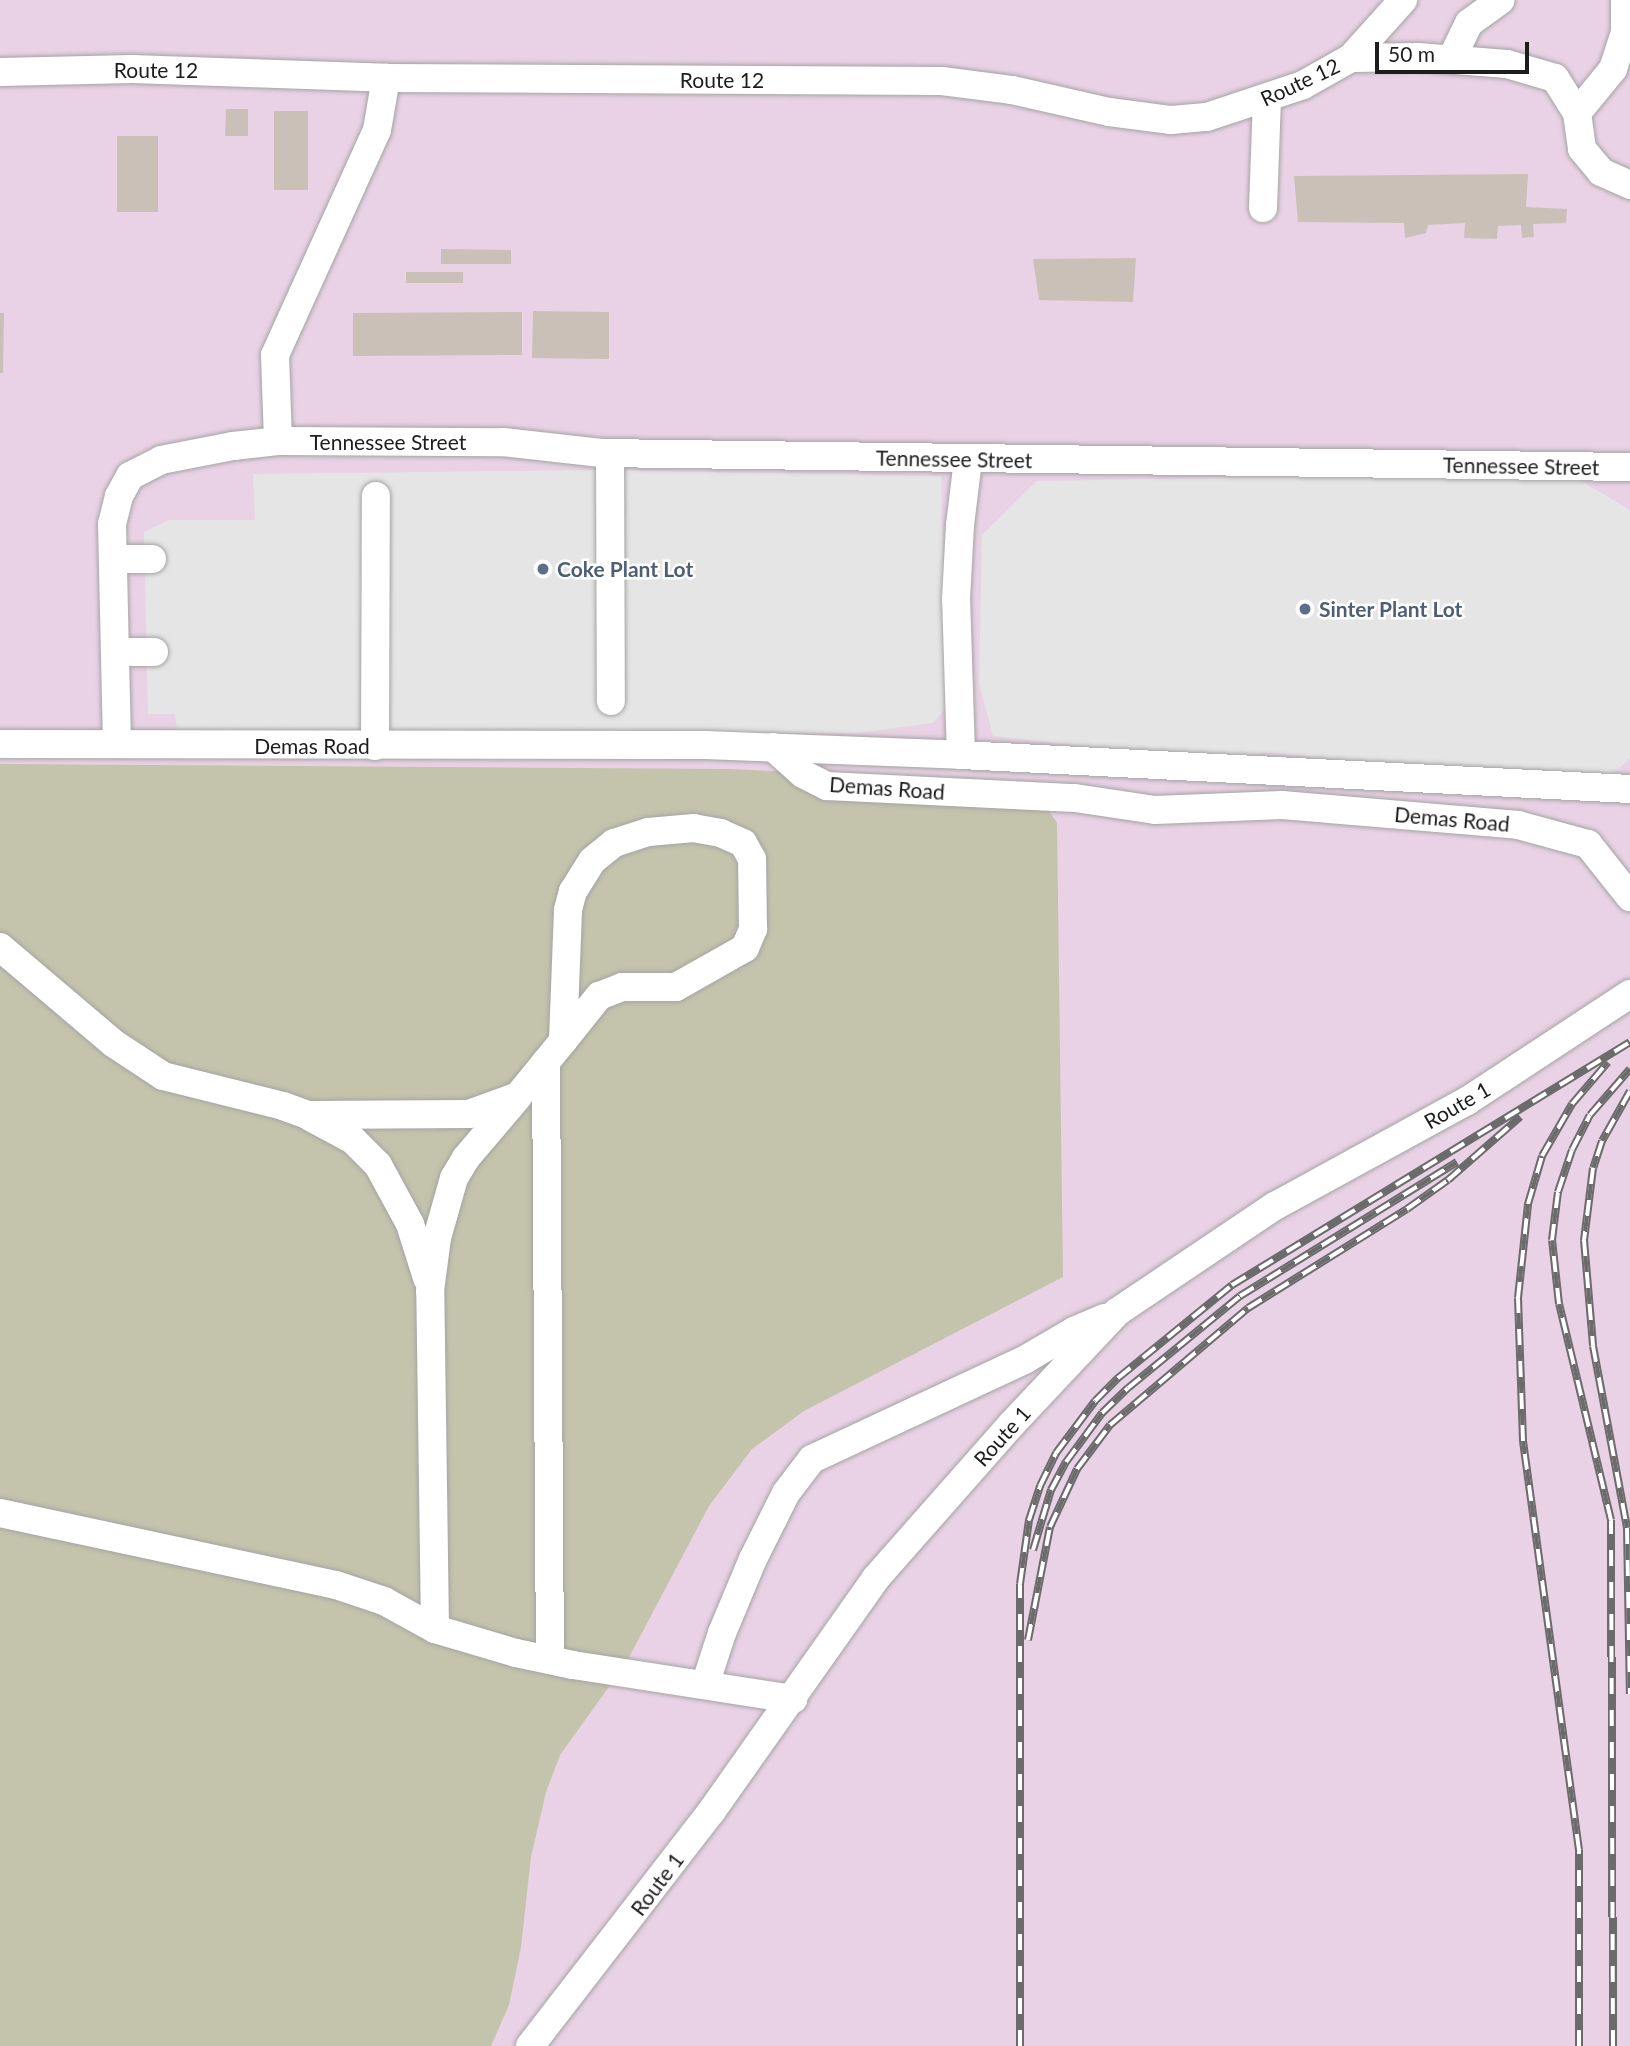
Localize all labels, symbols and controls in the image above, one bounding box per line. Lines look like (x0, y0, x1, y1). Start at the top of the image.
scale bar (1378, 28, 1532, 72)
text: 50 m (1388, 41, 1435, 66)
street label: Route 12 (1256, 53, 1344, 111)
street label: Route 12 (114, 57, 198, 83)
street label: Route 12 (680, 67, 764, 93)
street label: Tennessee Street (310, 429, 466, 455)
street label: Tennessee Street (876, 445, 1032, 473)
street label: Tennessee Street (1443, 452, 1599, 480)
place label: Coke Plant Lot (557, 556, 693, 582)
marker: Coke Plant Lot (535, 561, 551, 577)
place label: Sinter Plant Lot (1319, 596, 1463, 622)
marker: Sinter Plant Lot (1297, 601, 1313, 617)
street label: Demas Road (254, 733, 370, 759)
street label: Demas Road (828, 771, 946, 805)
street label: Demas Road (1393, 801, 1511, 837)
street label: Route 1 (1419, 1076, 1495, 1134)
street label: Route 1 (968, 1401, 1036, 1471)
street label: Route 1 (625, 1848, 689, 1920)

